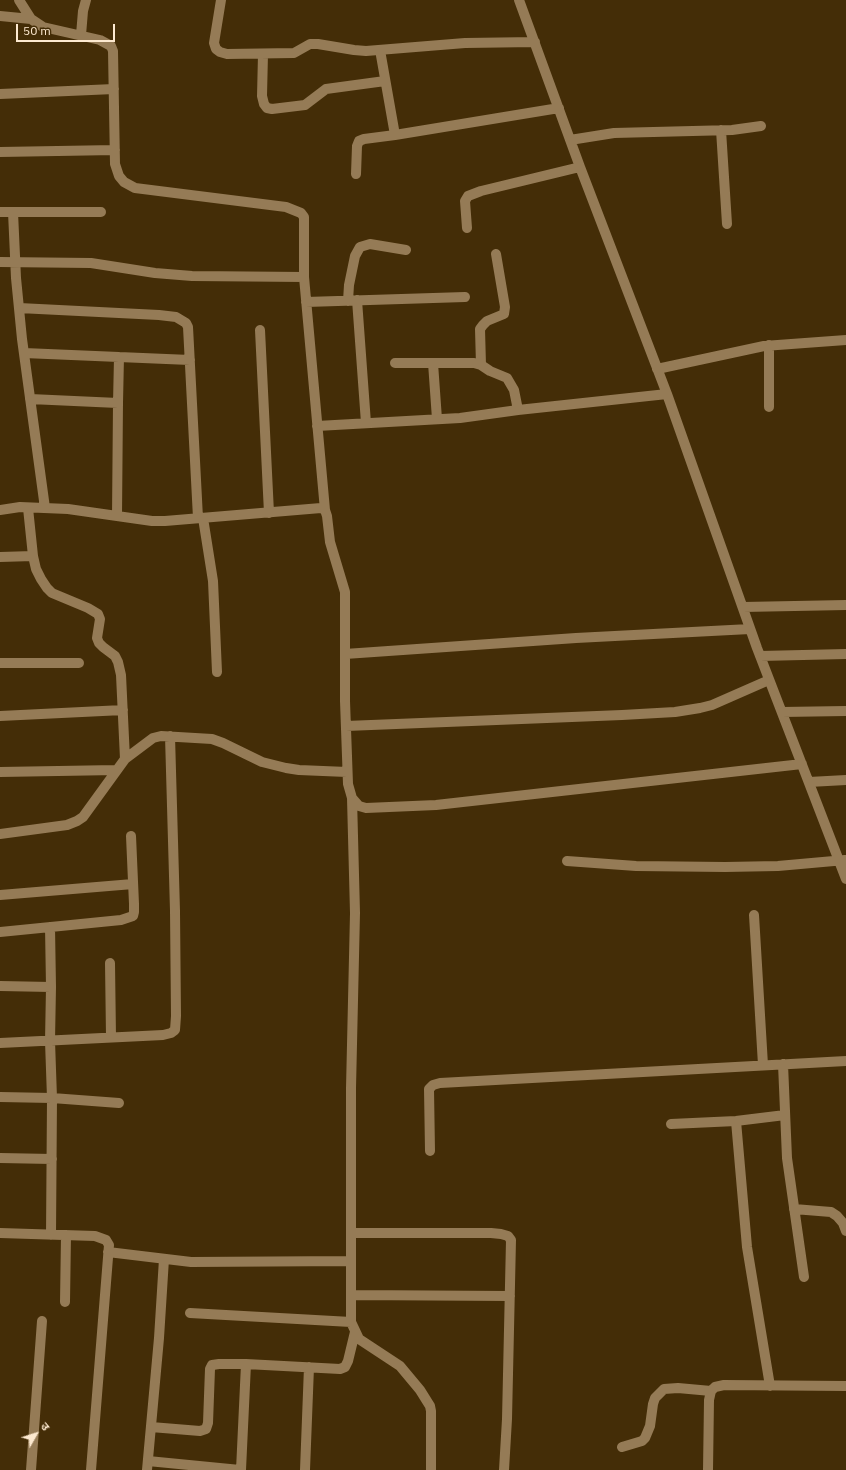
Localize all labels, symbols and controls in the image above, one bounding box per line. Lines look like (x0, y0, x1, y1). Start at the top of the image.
scale bar (18, 16, 117, 42)
text: 50 m (23, 23, 51, 38)
north arrow (16, 1414, 56, 1454)
text: उ (38, 1420, 53, 1433)

